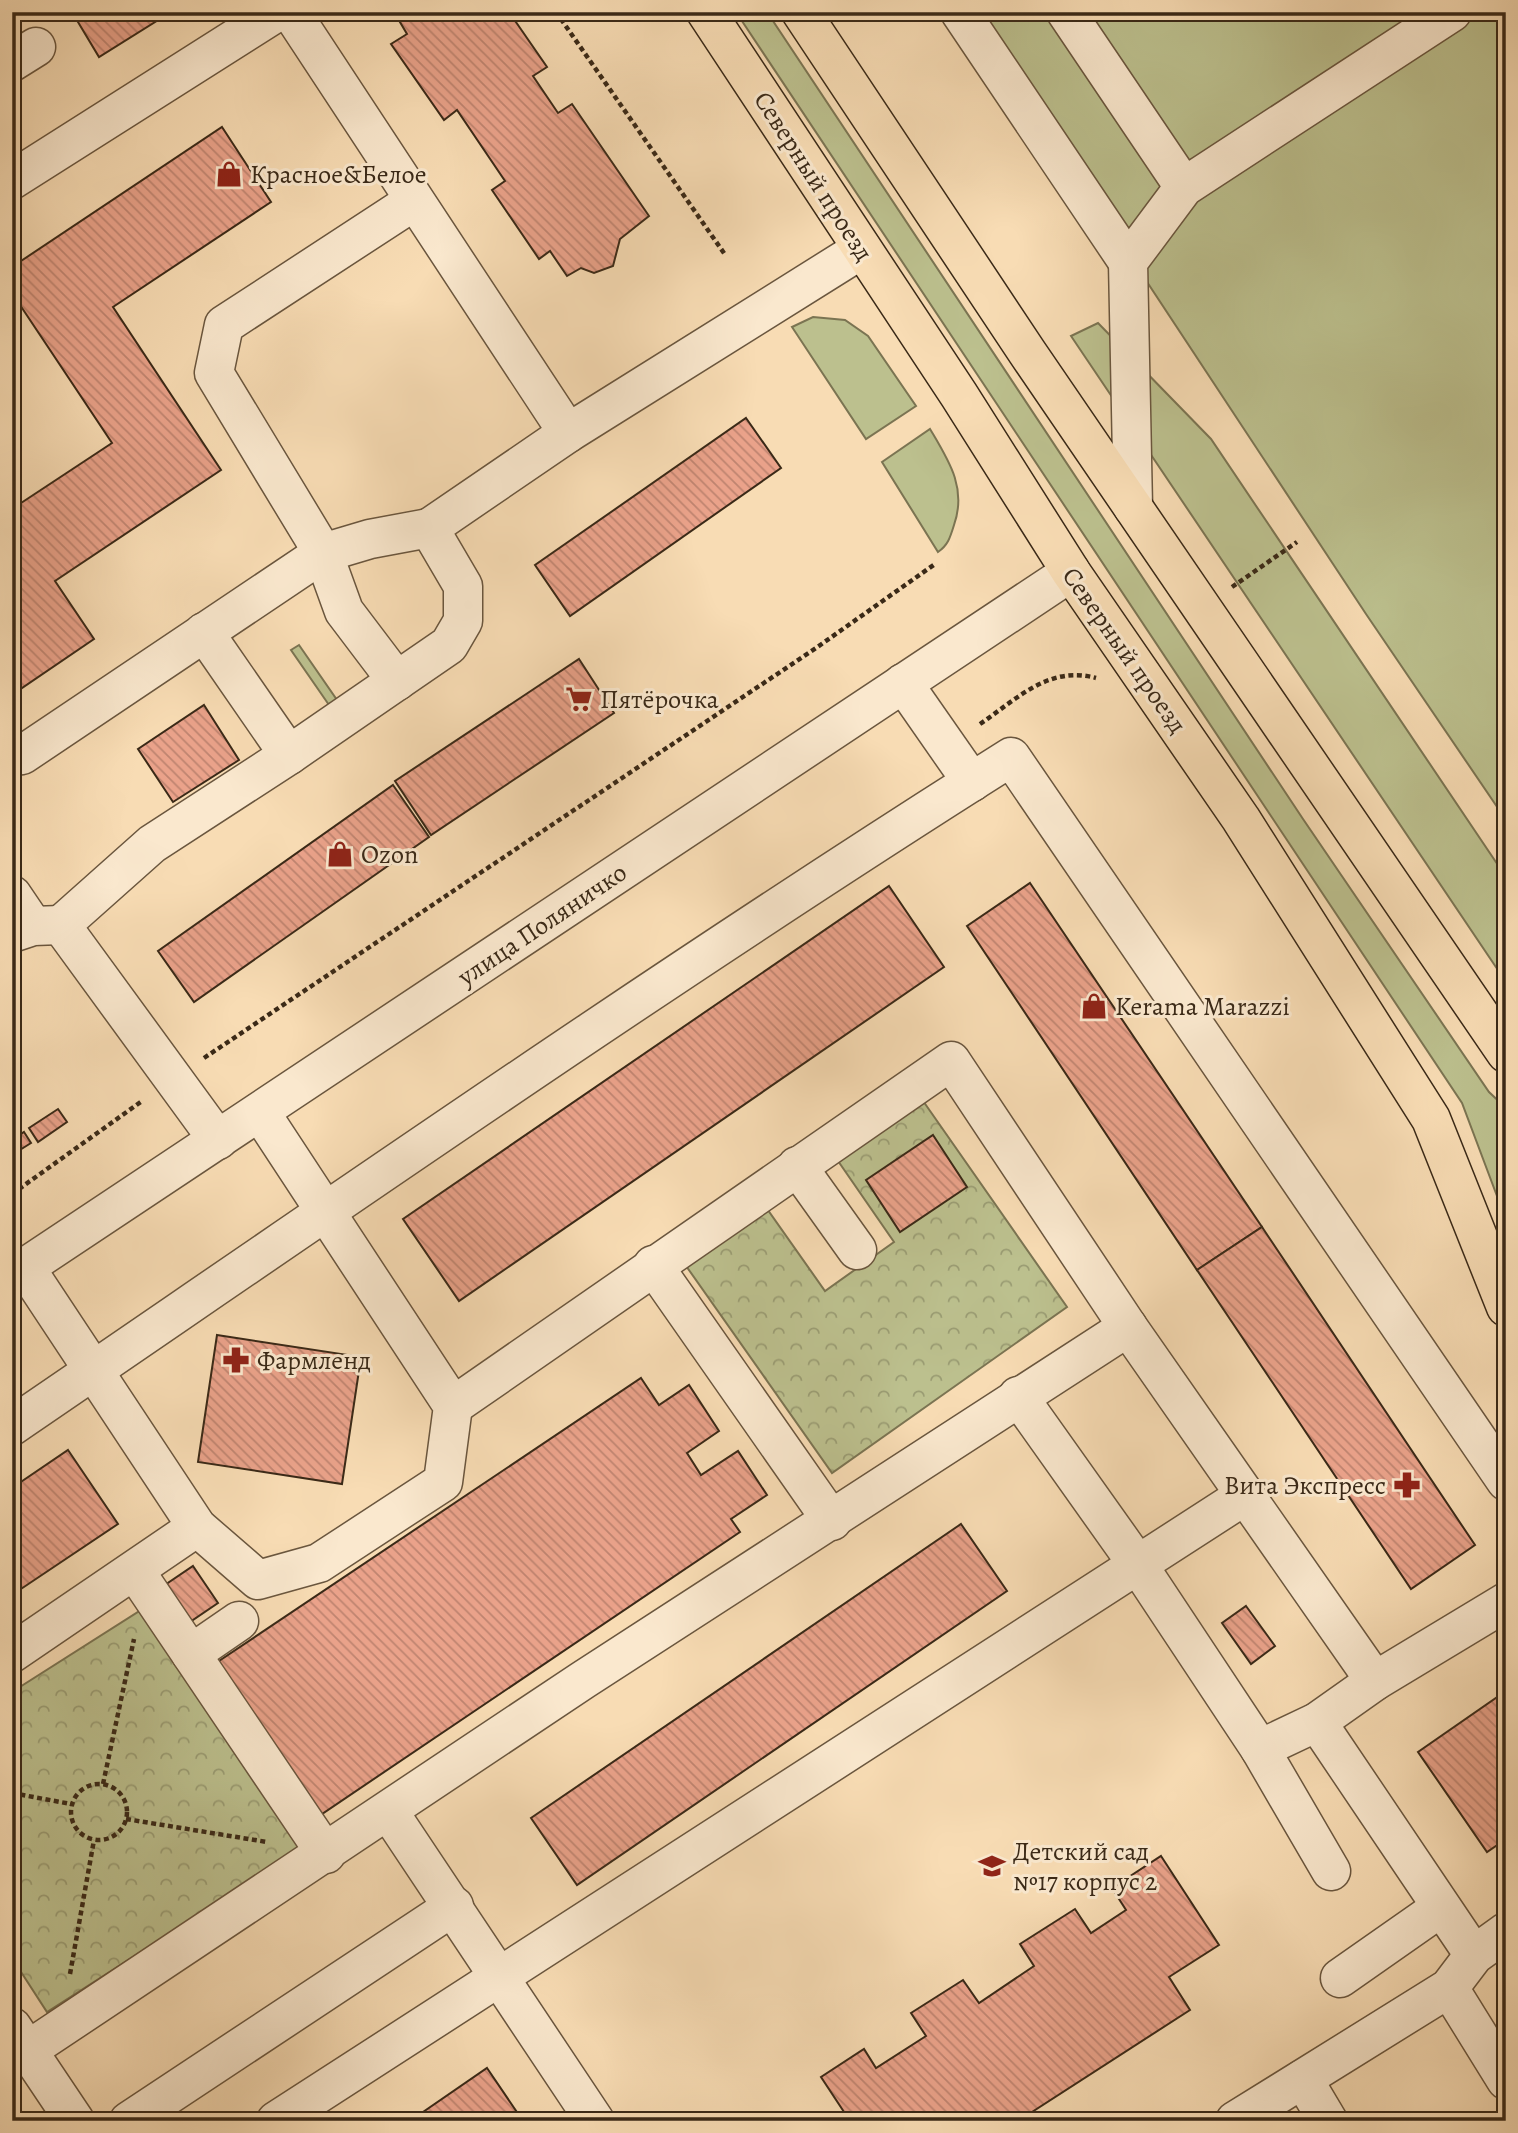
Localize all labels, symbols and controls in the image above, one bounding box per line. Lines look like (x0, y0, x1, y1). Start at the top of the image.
street label: Северный проезд (746, 85, 882, 268)
place label: Красное&Белое (250, 157, 427, 192)
shop icon: Красное&Белое (214, 159, 244, 189)
street label: Северный проезд (1054, 560, 1195, 740)
place label: Пятёрочка (600, 682, 719, 717)
supermarket icon: Пятёрочка (564, 684, 594, 714)
place label: Ozon (361, 837, 418, 872)
shop icon: Ozon (325, 839, 355, 869)
street label: улица Поляничко (450, 855, 634, 995)
place label: Kerama Marazzi (1115, 989, 1290, 1024)
shop icon: Kerama Marazzi (1079, 991, 1109, 1021)
place label: Фармленд (257, 1343, 371, 1378)
pharmacy icon: Фармленд (221, 1345, 251, 1375)
place label: Вита Экспресс (1224, 1468, 1386, 1503)
pharmacy icon: Вита Экспресс (1392, 1470, 1422, 1500)
place label: Детский сад №17 корпус 2 (1013, 1834, 1157, 1899)
school or university icon: Детский сад №17 корпус 2 (977, 1851, 1007, 1881)

